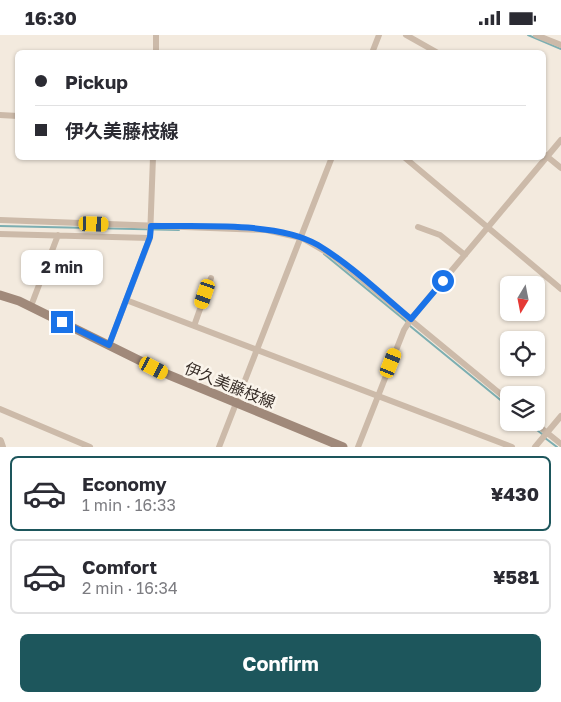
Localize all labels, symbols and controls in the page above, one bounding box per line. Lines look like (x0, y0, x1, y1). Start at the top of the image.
text: 16:30 (25, 6, 77, 29)
text: Pickup (65, 70, 128, 93)
text: 伊久美藤枝線 (65, 119, 179, 142)
car (78, 216, 109, 232)
callout: 2 min (21, 249, 103, 285)
text: 2 min (41, 257, 83, 277)
route start (432, 270, 454, 292)
north arrow (500, 276, 545, 321)
map controls (500, 276, 545, 431)
car (193, 277, 216, 311)
route end (51, 311, 73, 333)
button: locate (500, 331, 545, 376)
car (378, 346, 403, 380)
car (137, 355, 170, 381)
street label: 伊久美藤枝線 (182, 358, 278, 412)
button: layers (500, 386, 545, 431)
icon: car (22, 471, 67, 516)
text: Economy (82, 472, 167, 495)
text: ¥430 (491, 482, 539, 505)
text: 1 min · 16:33 (82, 495, 176, 515)
icon: car (22, 554, 67, 599)
text: Comfort (82, 555, 157, 578)
text: ¥581 (493, 565, 539, 588)
text: 2 min · 16:34 (82, 578, 178, 598)
button: Confirm (20, 634, 541, 692)

